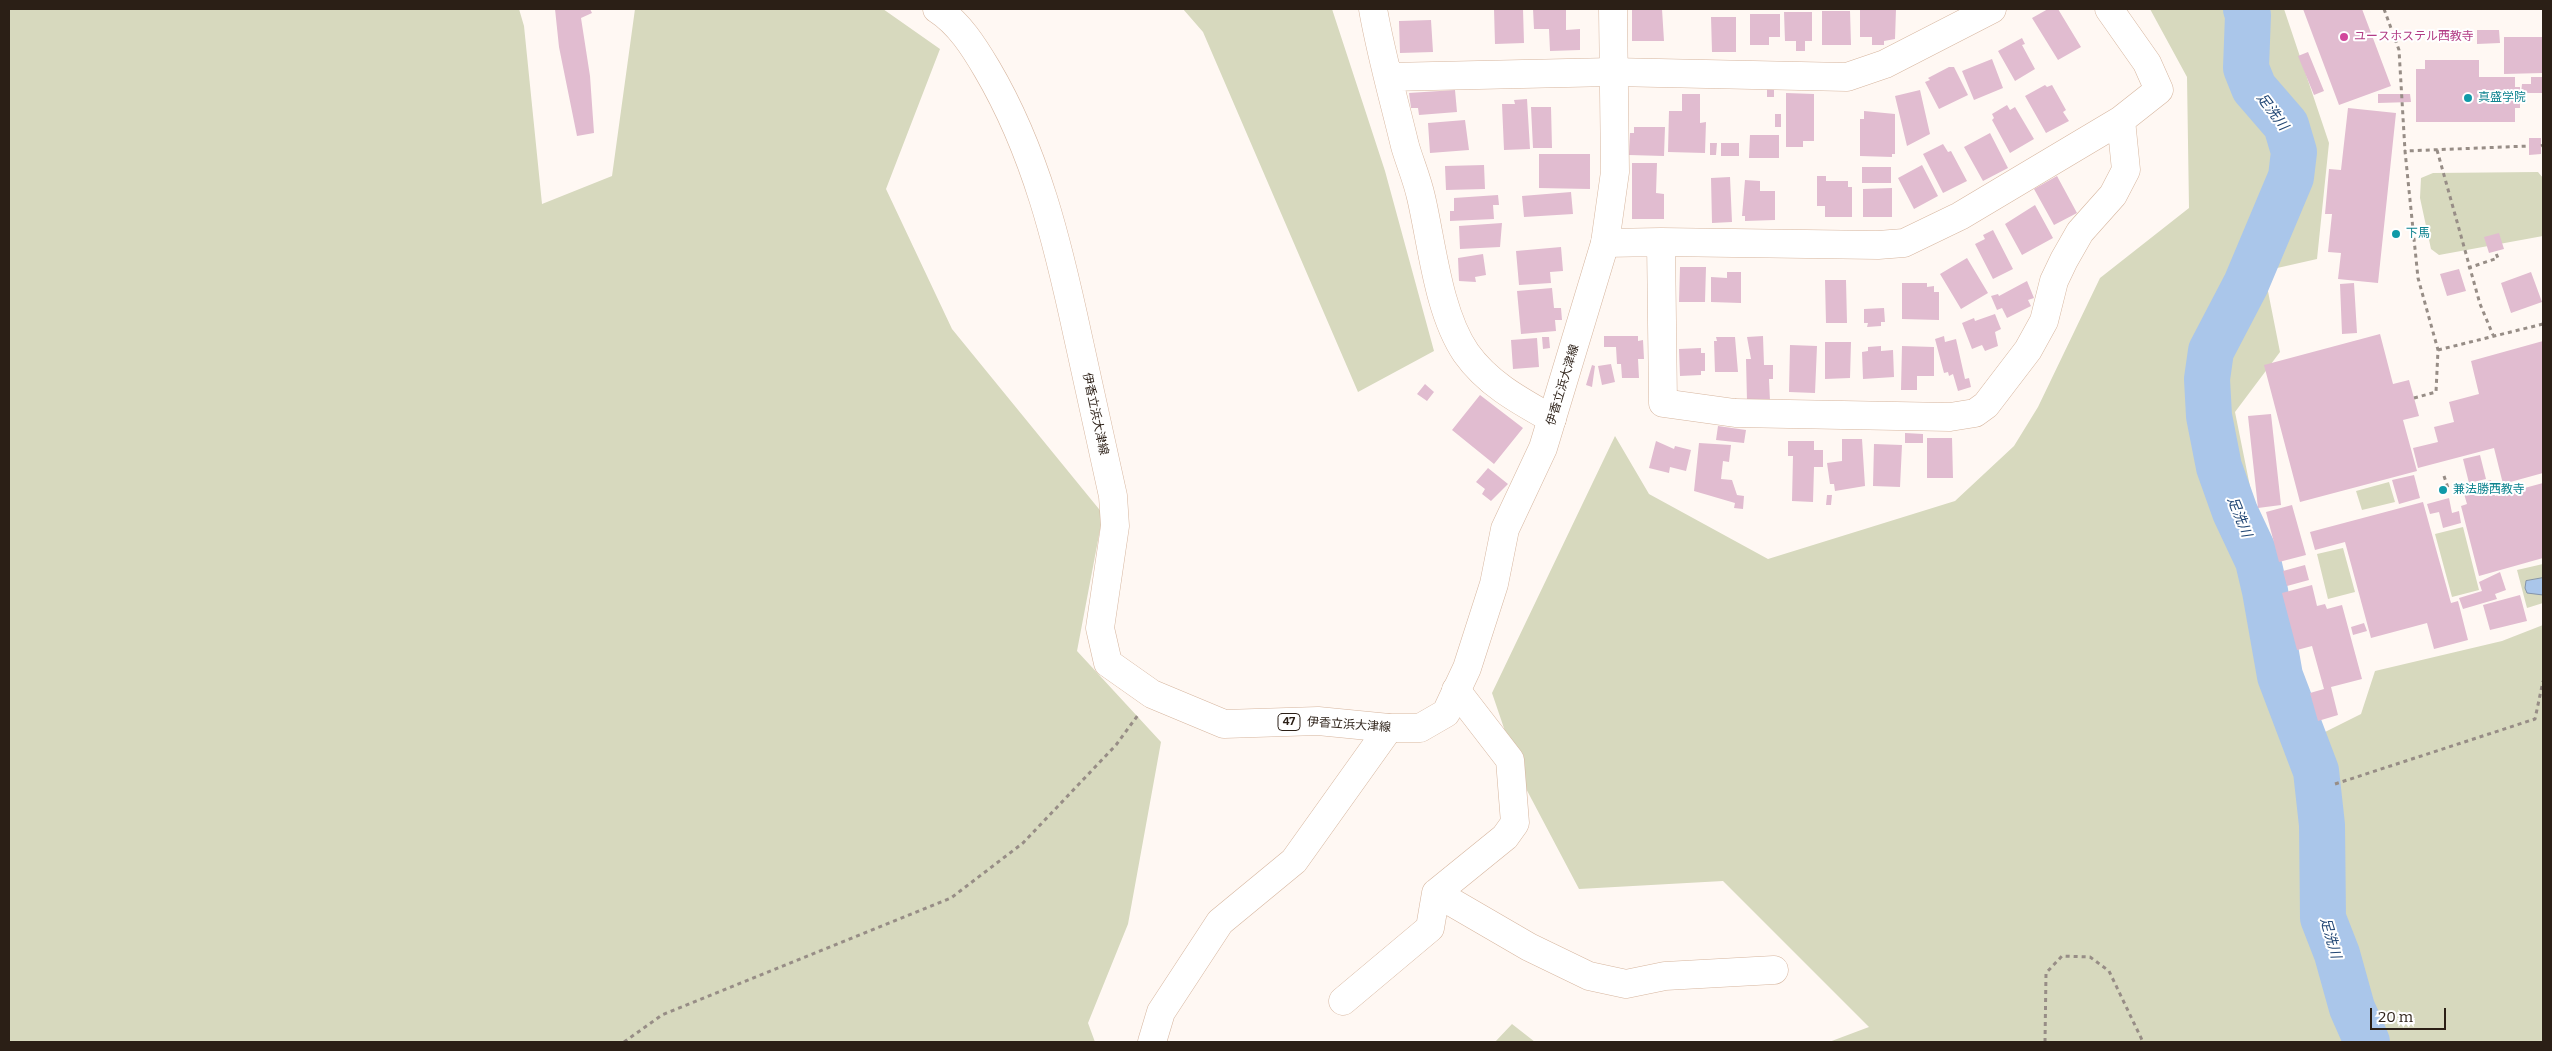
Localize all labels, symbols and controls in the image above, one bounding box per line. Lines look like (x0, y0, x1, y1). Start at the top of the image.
place label: ユースホステル西教寺 (2354, 30, 2474, 44)
marker: ユースホステル西教寺 (2338, 31, 2350, 43)
water label: 足洗川 (2253, 90, 2291, 134)
place label: 真盛学院 (2478, 91, 2526, 105)
marker: 真盛学院 (2462, 92, 2474, 104)
place label: 下馬 (2406, 227, 2430, 241)
marker: 下馬 (2390, 228, 2402, 240)
street label: 伊香立浜大津線 (1544, 343, 1582, 427)
street label: 伊香立浜大津線 (1079, 371, 1111, 457)
place label: 兼法勝西教寺 (2453, 483, 2525, 497)
marker: 兼法勝西教寺 (2437, 484, 2449, 496)
water label: 足洗川 (2223, 494, 2255, 540)
road number: 47 (1278, 714, 1300, 730)
street label: 伊香立浜大津線 (1307, 715, 1391, 735)
water label: 足洗川 (2316, 915, 2344, 961)
scale bar (2372, 998, 2448, 1030)
text: 20 m (2378, 1008, 2413, 1026)

